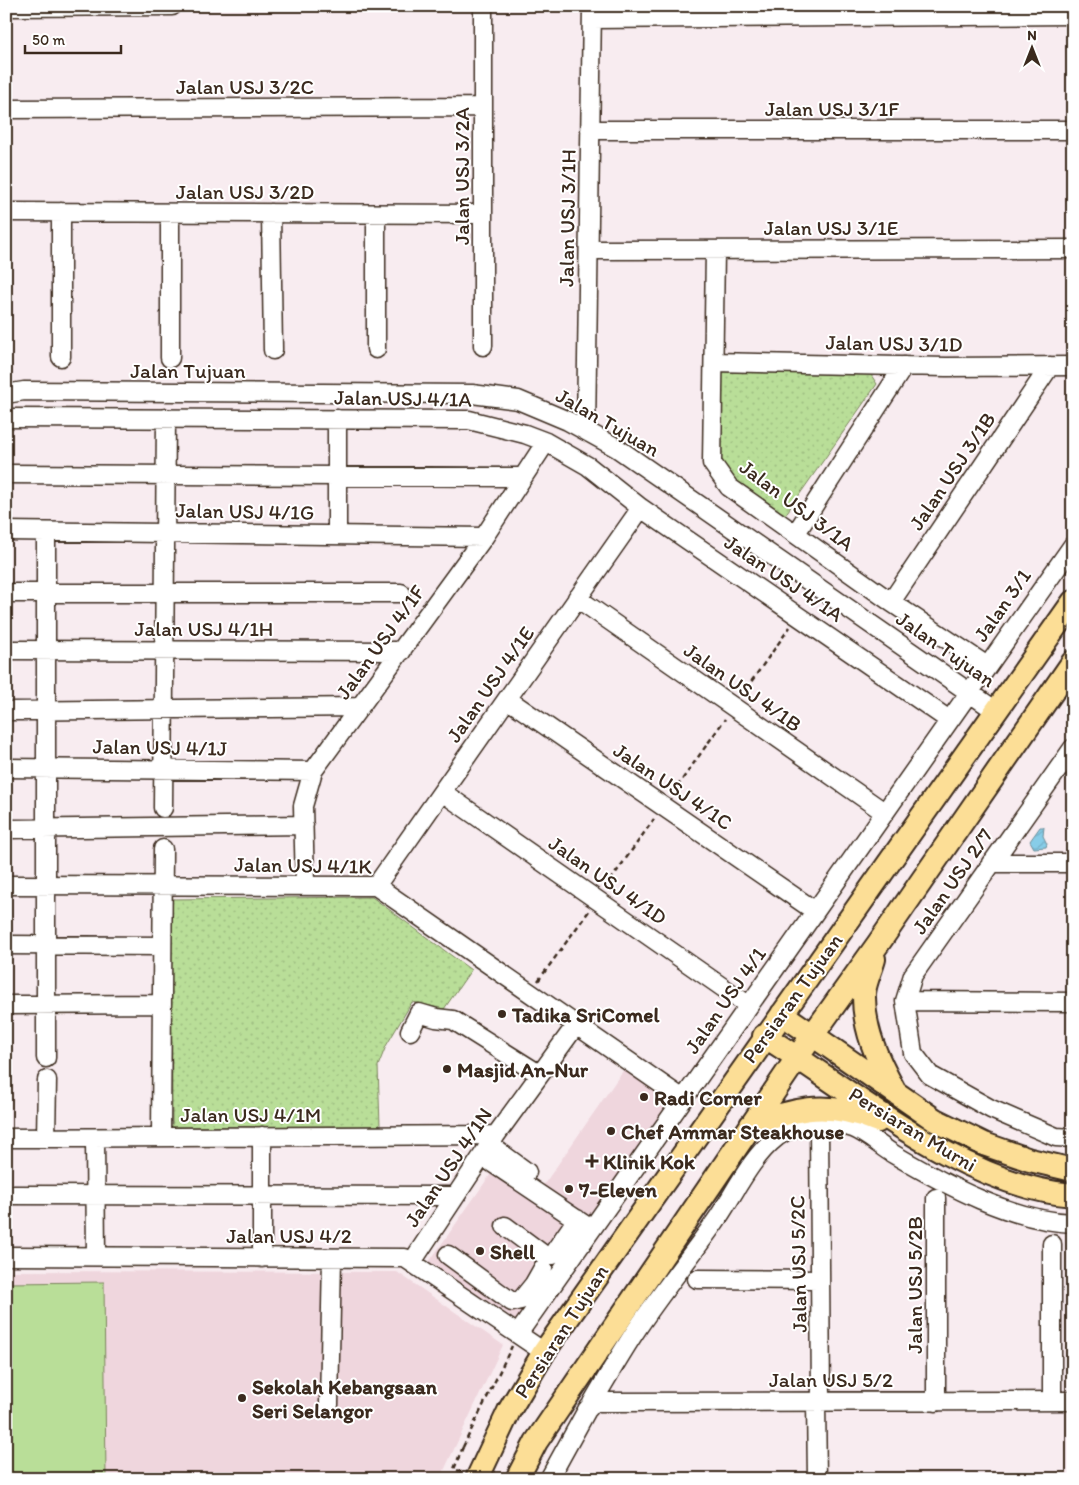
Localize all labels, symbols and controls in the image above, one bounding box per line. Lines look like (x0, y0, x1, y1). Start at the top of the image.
scale bar (25, 22, 121, 54)
north arrow (1006, 22, 1056, 72)
text: N (1027, 27, 1037, 44)
text: 50 m (32, 31, 65, 49)
street label: Jalan USJ 3/2C (176, 74, 314, 99)
street label: Jalan USJ 3/1F (765, 96, 899, 121)
street label: Jalan USJ 3/2A (449, 107, 474, 245)
street label: Jalan USJ 3/1H (553, 149, 581, 287)
street label: Jalan USJ 3/2D (176, 179, 314, 204)
street label: Jalan USJ 3/1E (764, 215, 898, 240)
street label: Jalan USJ 3/1D (825, 329, 963, 357)
street label: Jalan Tujuan (130, 358, 246, 383)
street label: Jalan Tujuan (552, 382, 664, 462)
street label: Jalan USJ 4/1A (334, 384, 473, 412)
street label: Jalan USJ 3/1B (903, 407, 1001, 535)
street label: Jalan USJ 3/1A (735, 454, 859, 556)
street label: Jalan USJ 4/1G (175, 497, 315, 525)
street label: Jalan USJ 4/1A (720, 529, 849, 627)
street label: Jalan 3/1 (968, 564, 1036, 646)
street label: Jalan USJ 4/1F (330, 580, 430, 704)
street label: Jalan Tujuan (892, 606, 1001, 692)
street label: Jalan USJ 4/1H (135, 616, 273, 641)
street label: Jalan USJ 4/1E (441, 621, 539, 747)
street label: Jalan USJ 4/1B (679, 637, 807, 737)
street label: Jalan USJ 4/1J (93, 733, 227, 761)
street label: Jalan USJ 4/1C (609, 737, 737, 835)
street label: Jalan USJ 2/7 (906, 823, 998, 939)
street label: Jalan USJ 4/1D (544, 830, 672, 930)
street label: Jalan USJ 4/1K (234, 851, 373, 879)
street label: Persiaran Tujuan (737, 928, 847, 1068)
street label: Jalan USJ 4/1 (679, 942, 771, 1058)
place label: Tadika SriComel (511, 1002, 660, 1027)
marker: Tadika SriComel (496, 1008, 508, 1020)
place label: Masjid An-Nur (457, 1057, 589, 1083)
marker: Masjid An-Nur (441, 1063, 453, 1075)
street label: Persiaran Murni (845, 1081, 981, 1177)
place label: Radi Corner (654, 1085, 762, 1110)
marker: Radi Corner (638, 1091, 650, 1103)
street label: Jalan USJ 4/1M (181, 1102, 321, 1127)
street label: Jalan USJ 4/1N (399, 1103, 497, 1231)
place label: Chef Ammar Steakhouse (621, 1119, 844, 1144)
marker: Chef Ammar Steakhouse (605, 1125, 617, 1137)
place label: Klinik Kok (603, 1149, 696, 1174)
marker: Klinik Kok (585, 1154, 599, 1168)
place label: 7-Eleven (578, 1177, 657, 1202)
marker: 7-Eleven (563, 1183, 575, 1195)
street label: Jalan USJ 5/2C (784, 1195, 812, 1333)
street label: Jalan USJ 5/2B (902, 1216, 927, 1354)
street label: Jalan USJ 4/2 (226, 1223, 352, 1248)
place label: Shell (490, 1239, 536, 1264)
marker: Shell (474, 1245, 486, 1257)
street label: Persiaran Tujuan (509, 1259, 614, 1402)
street label: Jalan USJ 5/2 (769, 1367, 893, 1392)
place label: Sekolah Kebangsaan Seri Selangor (252, 1374, 438, 1424)
marker: Sekolah Kebangsaan Seri Selangor (236, 1392, 248, 1404)

